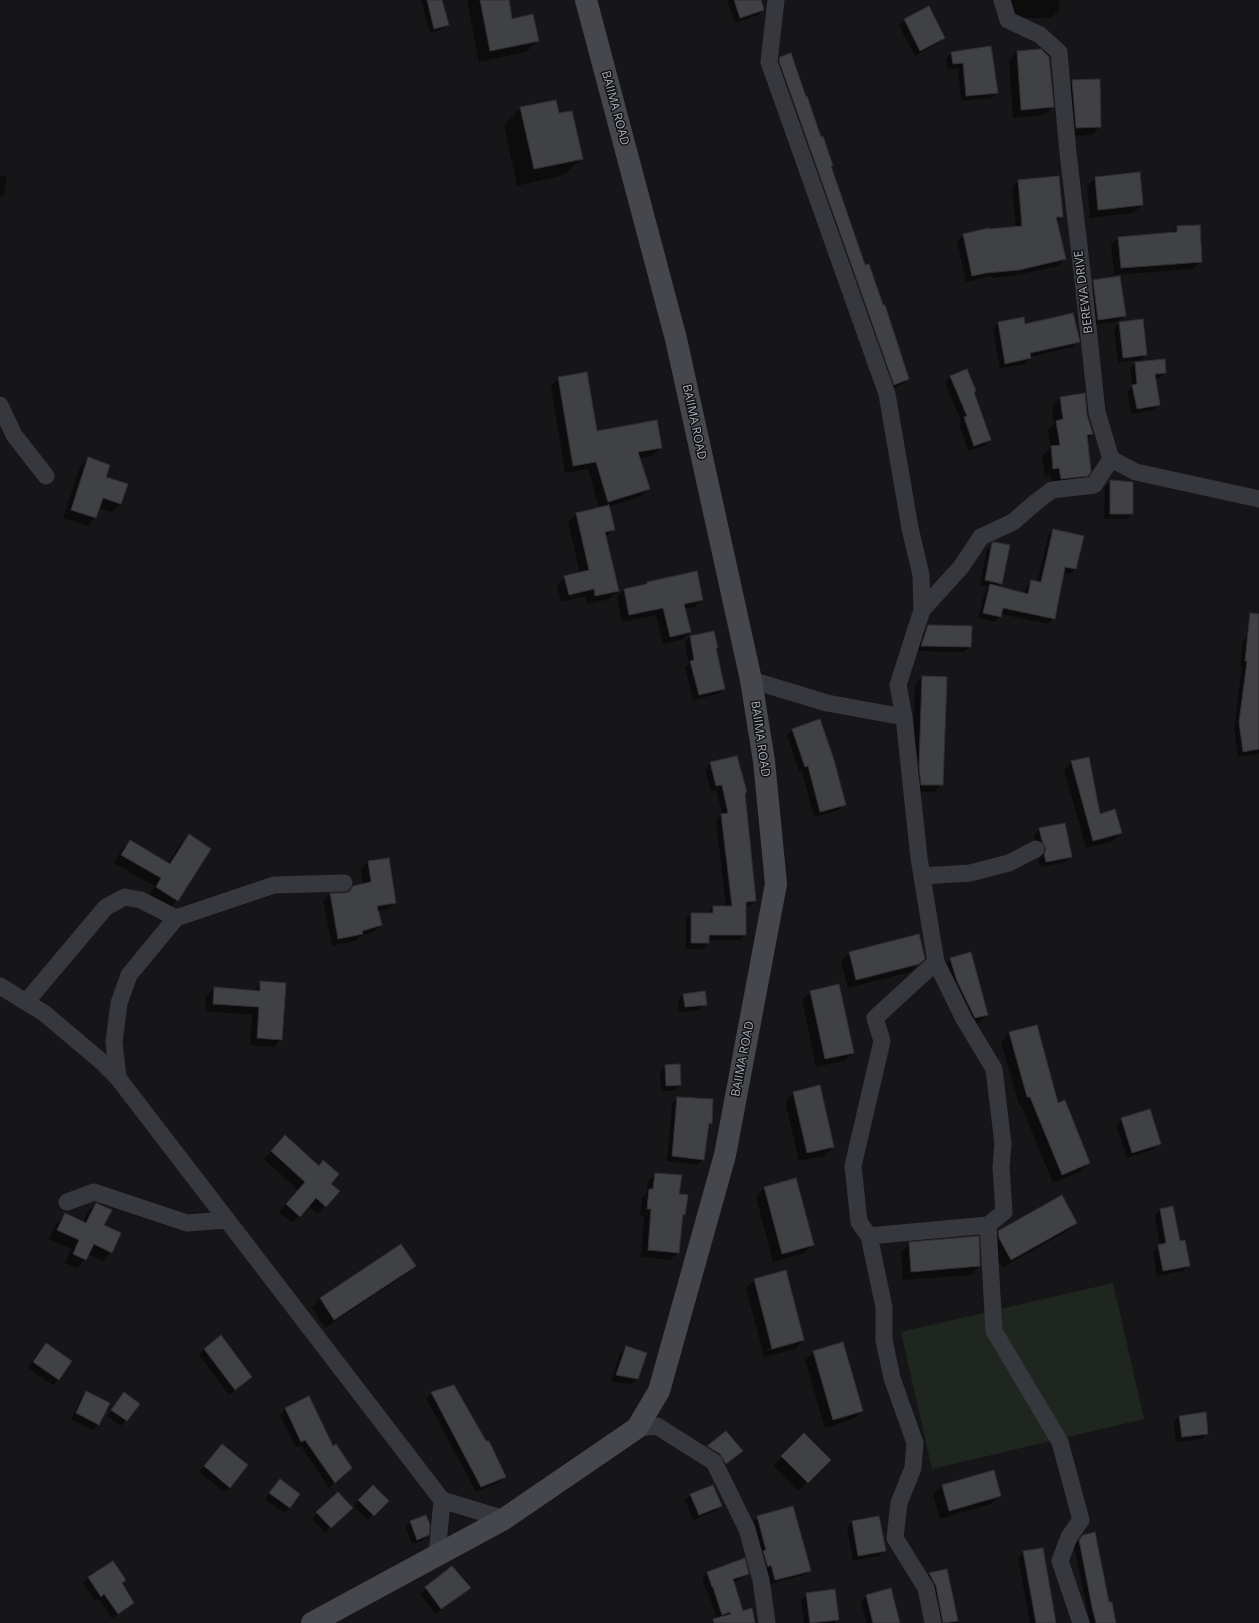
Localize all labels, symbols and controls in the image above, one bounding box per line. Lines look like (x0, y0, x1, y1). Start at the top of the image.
street label: BAIIMA ROAD (598, 69, 632, 147)
street label: BEREWA DRIVE (1072, 250, 1096, 334)
street label: BAIIMA ROAD (679, 383, 709, 461)
street label: BAIIMA ROAD (748, 700, 772, 778)
street label: BAIIMA ROAD (729, 1020, 757, 1098)

